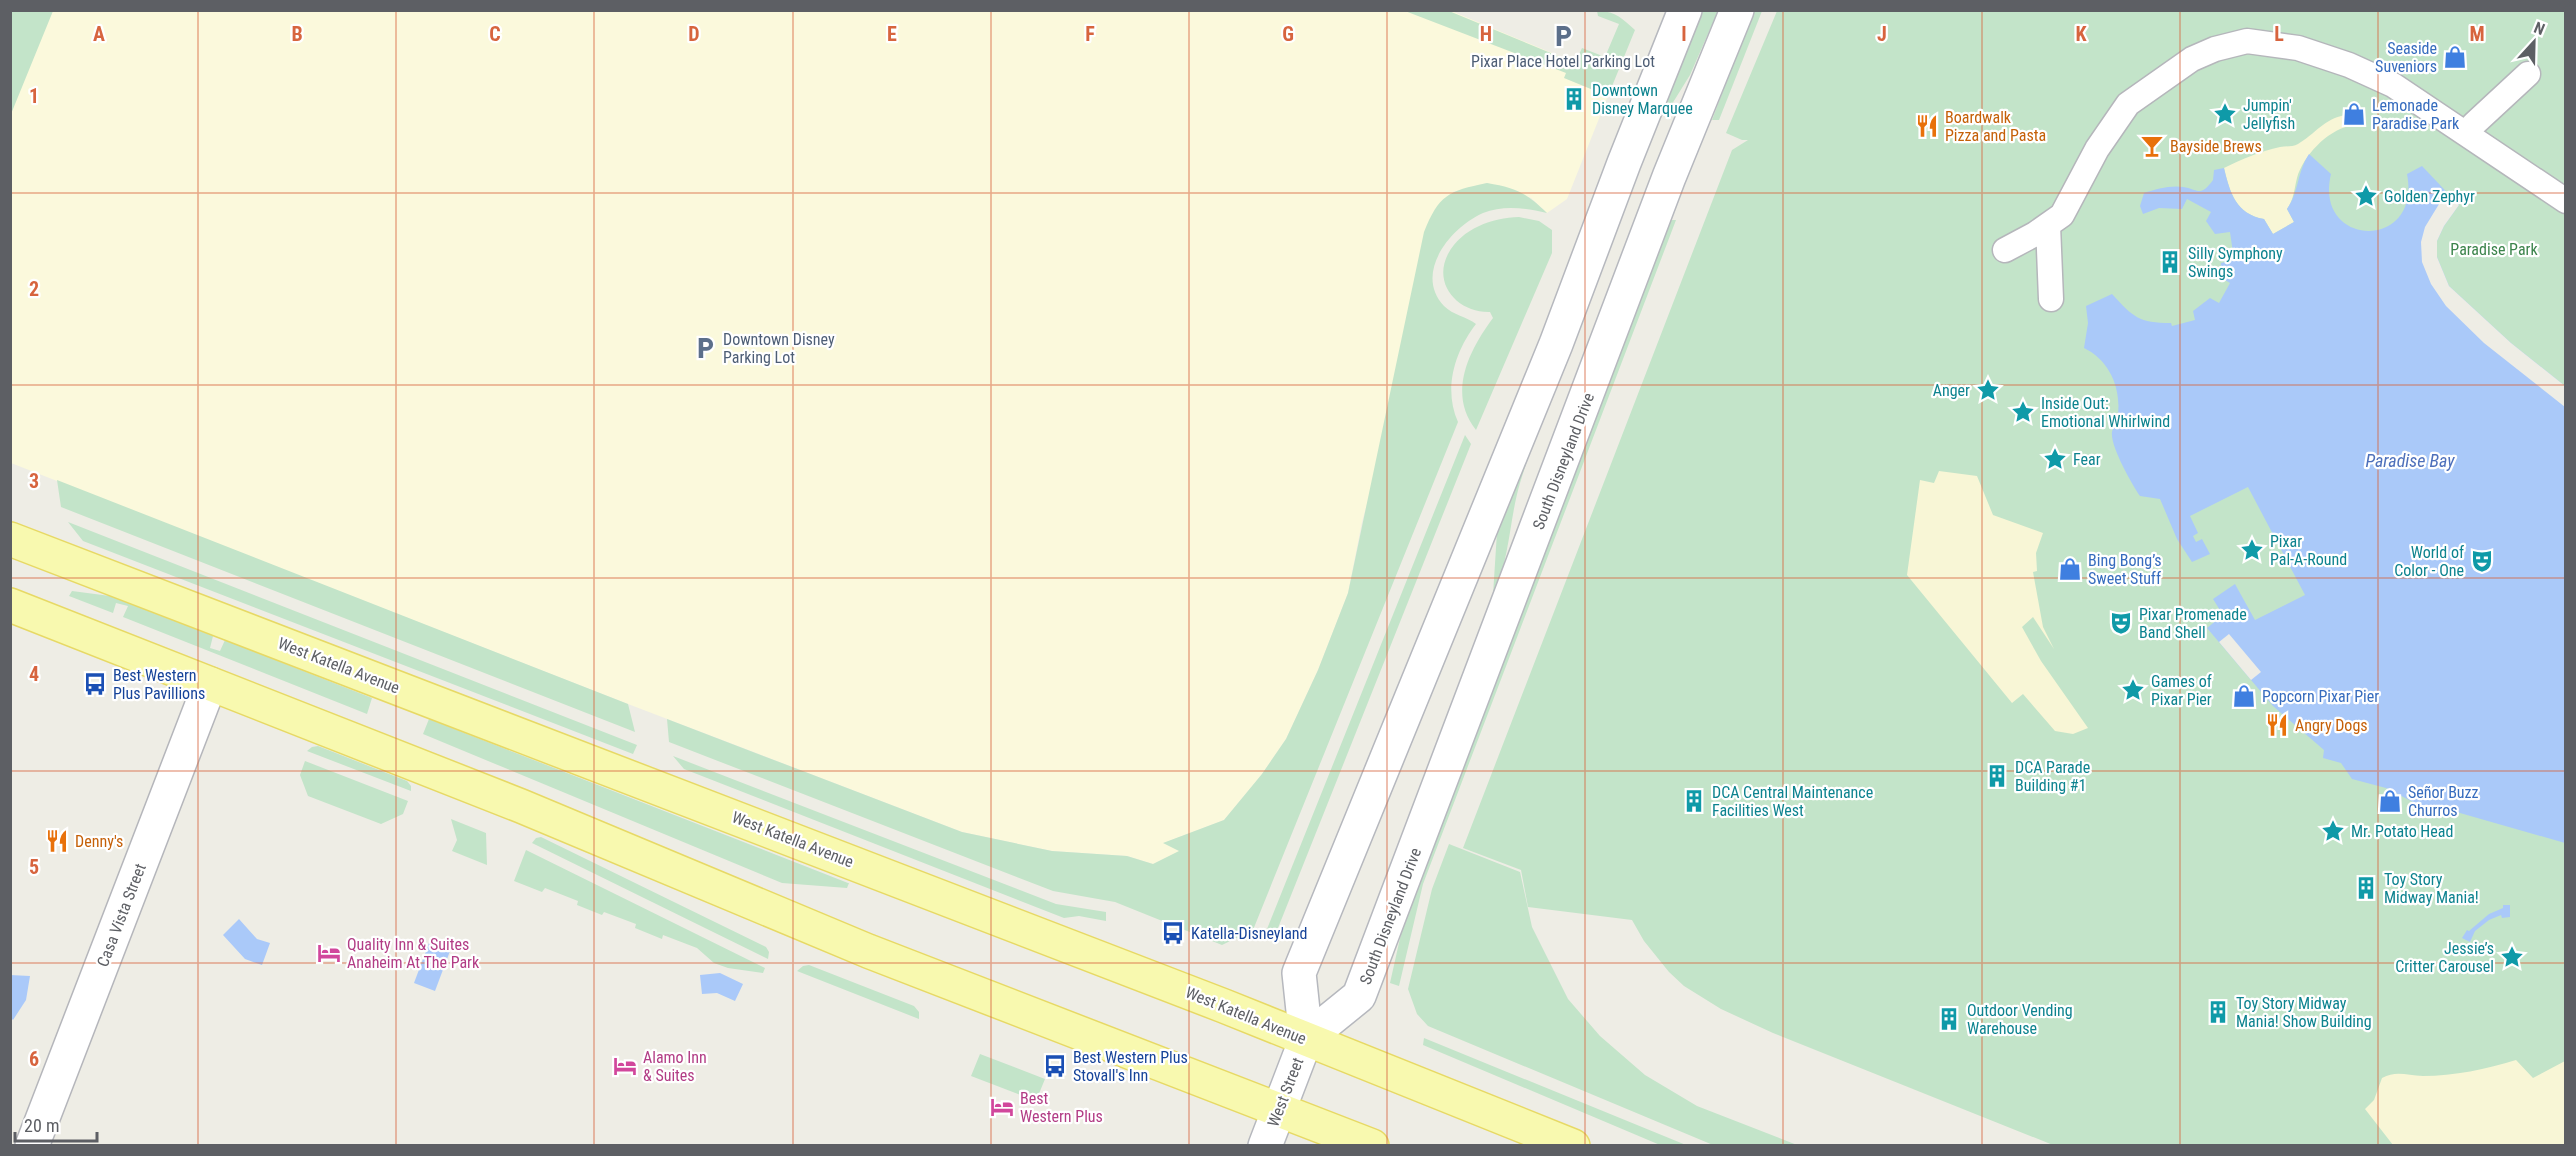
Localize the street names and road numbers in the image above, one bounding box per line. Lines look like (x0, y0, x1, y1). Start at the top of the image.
street label: South Disneyland Drive (1529, 390, 1598, 532)
street label: West Katella Avenue (275, 634, 402, 697)
street label: West Katella Avenue (729, 808, 856, 871)
street label: South Disneyland Drive (1356, 845, 1425, 987)
street label: Casa Vista Street (93, 861, 150, 969)
street label: West Katella Avenue (1183, 983, 1309, 1048)
street label: West Street (1264, 1055, 1307, 1129)

